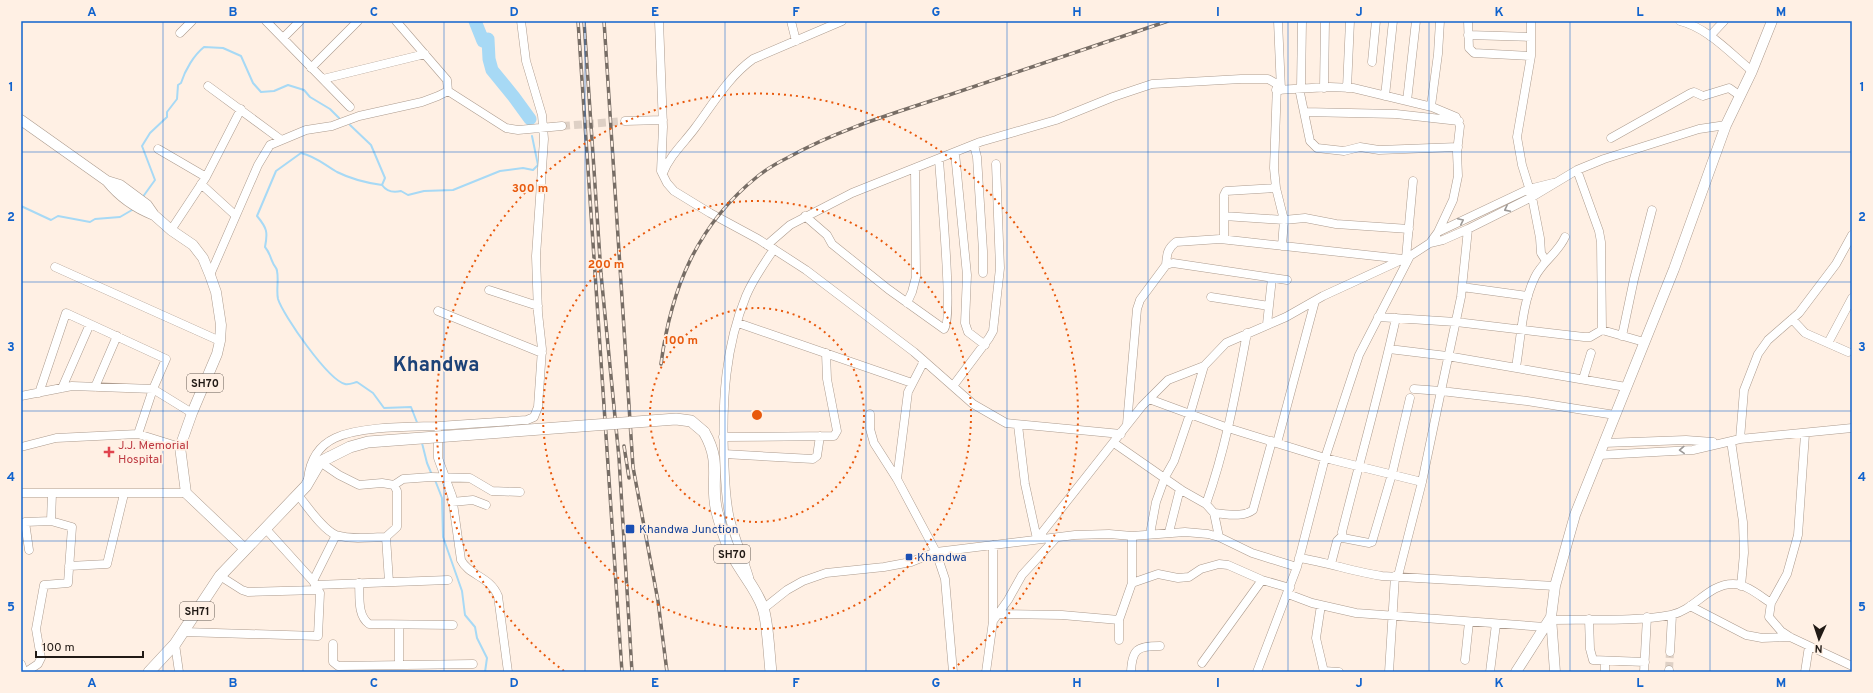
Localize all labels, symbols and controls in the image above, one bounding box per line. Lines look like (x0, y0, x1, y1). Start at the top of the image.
text: A (87, 5, 97, 21)
text: B (229, 5, 238, 21)
text: C (370, 5, 378, 21)
text: D (509, 5, 519, 21)
text: E (651, 5, 659, 21)
text: F (792, 5, 800, 21)
text: G (932, 5, 941, 21)
text: H (1072, 5, 1082, 21)
text: I (1216, 5, 1220, 21)
text: J (1355, 5, 1363, 21)
text: K (1494, 5, 1504, 21)
text: L (1636, 5, 1644, 21)
text: M (1776, 5, 1786, 21)
text: 1 (8, 80, 14, 96)
text: 1 (1859, 80, 1865, 96)
text: 300 m (512, 181, 548, 197)
one-way arrow (1504, 205, 1511, 212)
text: 2 (7, 210, 15, 226)
text: 2 (1858, 210, 1866, 226)
one-way arrow (1457, 218, 1464, 226)
text: 200 m (588, 257, 624, 273)
text: 100 m (664, 333, 698, 349)
text: 3 (7, 340, 15, 356)
text: 3 (1858, 340, 1866, 356)
district label: Khandwa (393, 353, 479, 379)
road number: SH70 (187, 374, 223, 392)
centre of rings (750, 408, 764, 422)
place label: J.J. Memorial Hospital (118, 438, 189, 468)
marker: J.J. Memorial Hospital (103, 446, 115, 458)
one-way arrow (1679, 446, 1685, 455)
text: 4 (7, 470, 15, 486)
text: 4 (1858, 470, 1866, 486)
place label: Khandwa Junction (639, 522, 738, 538)
marker: Khandwa Junction (624, 523, 636, 535)
road number: SH70 (714, 545, 750, 563)
place label: Khandwa (917, 550, 967, 566)
marker: Khandwa (904, 552, 914, 562)
text: 5 (7, 600, 15, 616)
text: 5 (1858, 600, 1866, 616)
road number: SH71 (180, 602, 214, 620)
north arrow (1799, 619, 1839, 659)
scale bar (36, 633, 143, 659)
text: 100 m (42, 640, 75, 656)
text: N (1814, 641, 1823, 655)
text: A (87, 676, 97, 692)
text: B (229, 676, 238, 692)
text: C (370, 676, 378, 692)
text: D (509, 676, 519, 692)
text: E (651, 676, 659, 692)
text: F (792, 676, 800, 692)
text: G (932, 676, 941, 692)
text: H (1072, 676, 1082, 692)
text: I (1216, 676, 1220, 692)
text: J (1355, 676, 1363, 692)
text: K (1494, 676, 1504, 692)
text: L (1636, 676, 1644, 692)
text: M (1776, 676, 1786, 692)

